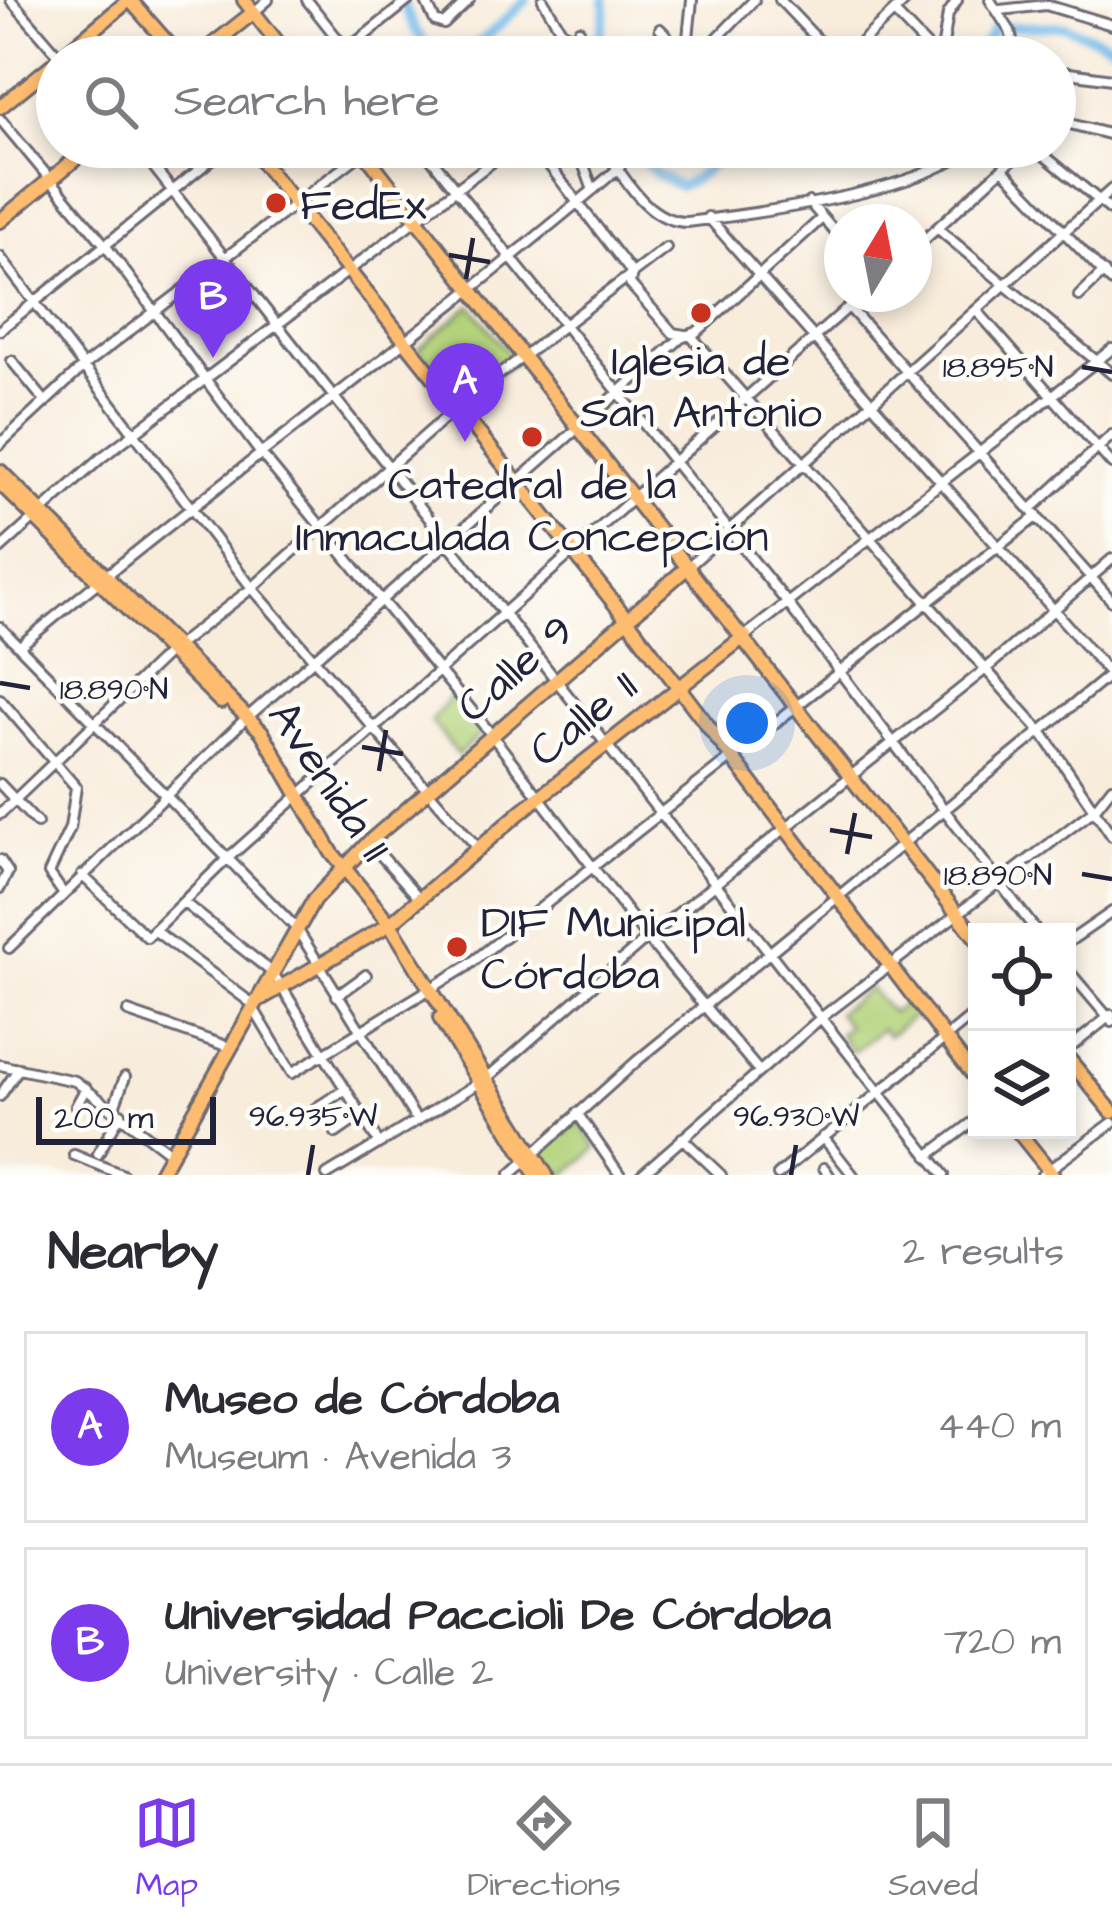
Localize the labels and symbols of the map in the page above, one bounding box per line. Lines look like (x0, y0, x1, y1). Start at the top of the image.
place label: FedEx (300, 175, 427, 237)
marker: FedEx (263, 190, 289, 216)
north arrow (824, 204, 932, 312)
pin: B (174, 259, 252, 358)
marker: Iglesia de San Antonio (688, 300, 714, 326)
place label: Iglesia de San Antonio (580, 331, 822, 445)
pin: A (426, 343, 504, 442)
text: 18.895°N (943, 347, 1053, 389)
marker: Catedral de la Inmaculada Concepción (519, 424, 545, 450)
place label: Catedral de la Inmaculada Concepción (295, 455, 769, 569)
street label: Calle 9 (444, 601, 588, 738)
street label: Calle 11 (517, 657, 651, 782)
text: 18.890°N (60, 669, 168, 711)
street label: Avenida 11 (252, 689, 405, 874)
your location (717, 693, 777, 753)
text: 18.890°N (944, 855, 1052, 897)
place label: DIF Municipal Córdoba (481, 893, 746, 1007)
marker: DIF Municipal Córdoba (444, 934, 470, 960)
scale bar (36, 1091, 216, 1144)
text: 96.935°W (249, 1096, 377, 1138)
text: 96.930°W (733, 1096, 859, 1138)

